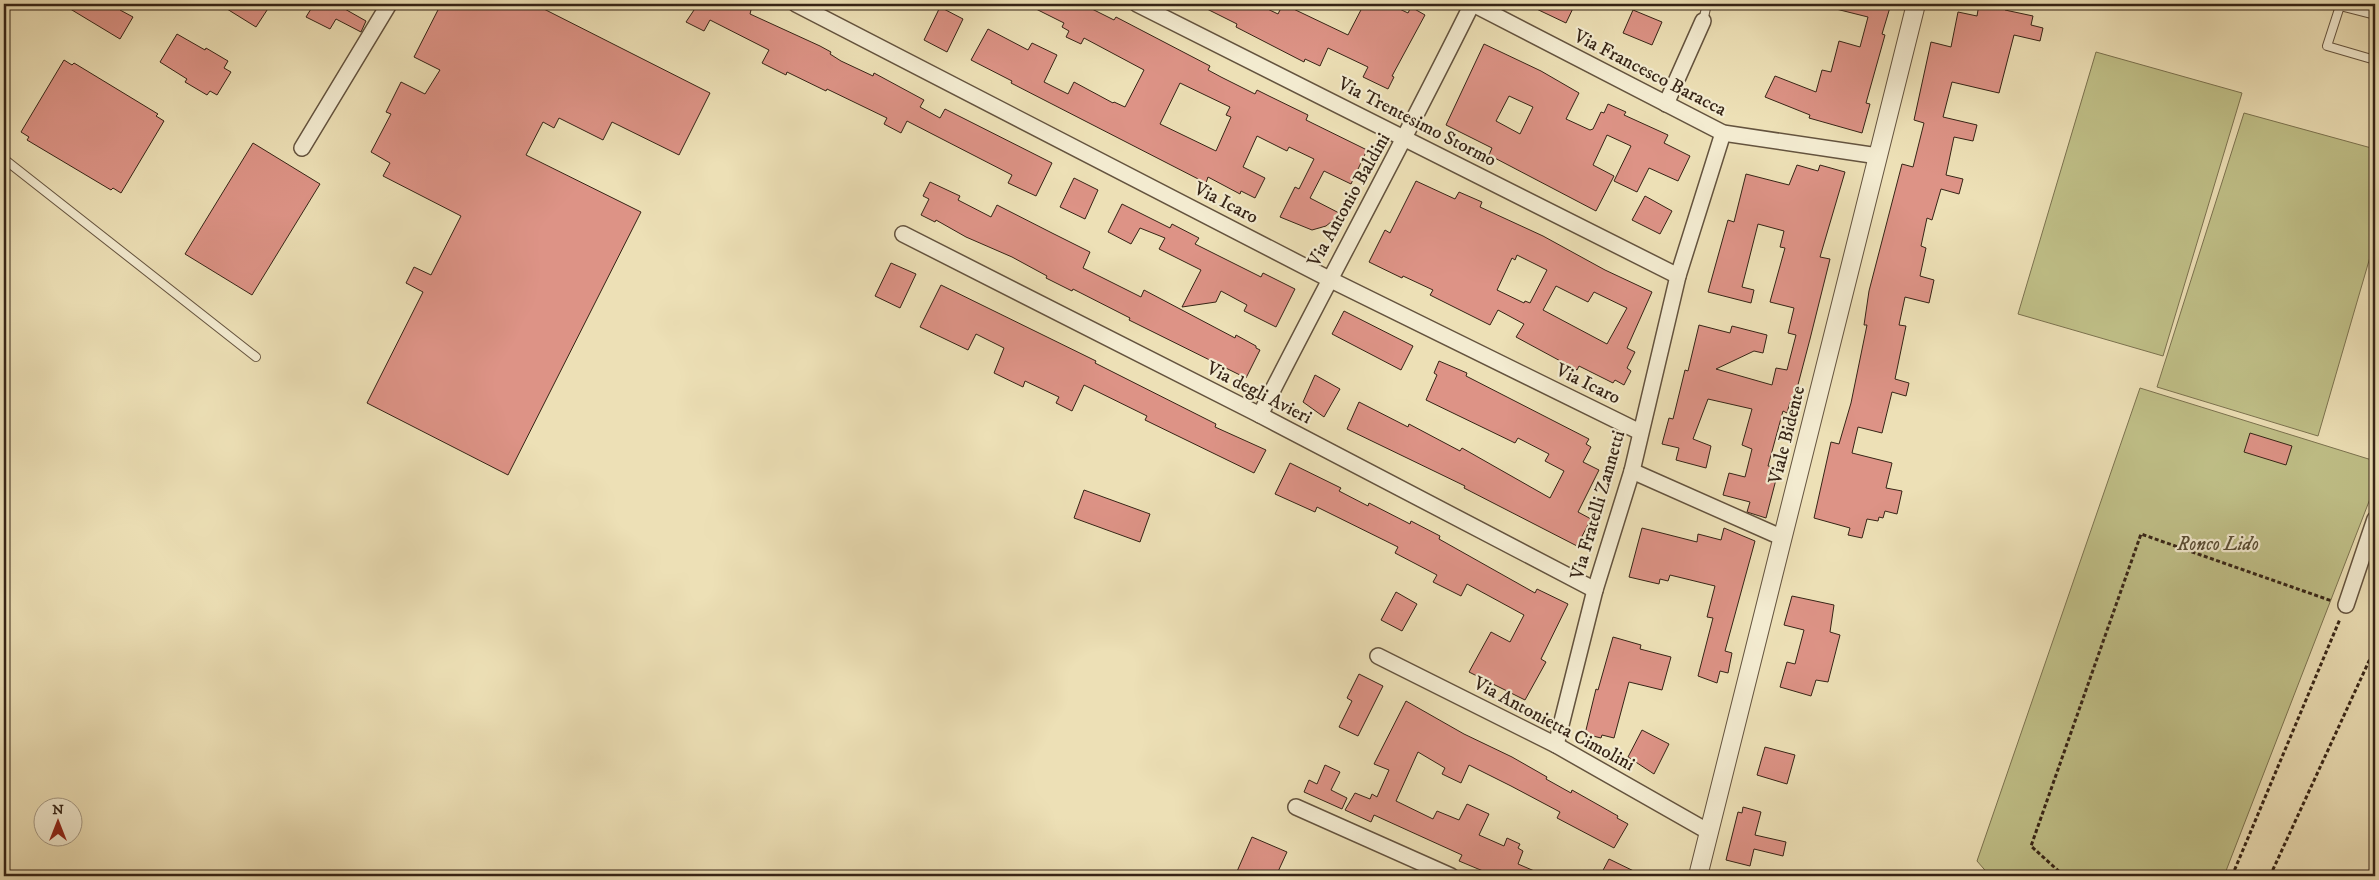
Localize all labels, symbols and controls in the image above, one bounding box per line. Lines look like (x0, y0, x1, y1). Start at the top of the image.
street label: Via Francesco Baracca (1569, 24, 1730, 121)
street label: Via Trentesimo Stormo (1333, 72, 1500, 172)
street label: Via Antonio Baldini (1302, 129, 1395, 272)
street label: Via Icaro (1189, 177, 1262, 229)
street label: Via degli Avieri (1202, 356, 1316, 429)
street label: Via Icaro (1551, 358, 1624, 409)
street label: Viale Bidente (1763, 383, 1810, 487)
street label: Via Fratelli Zannetti (1565, 428, 1630, 583)
park label: Ronco Lido (2176, 533, 2259, 556)
street label: Via Antonietta Cimolini (1468, 671, 1639, 776)
north arrow (32, 798, 82, 848)
text: N (52, 801, 64, 819)

